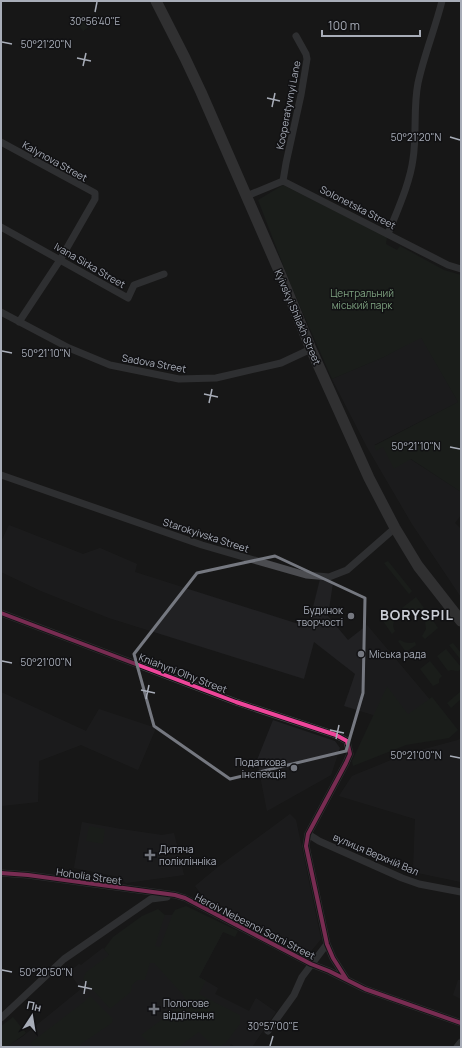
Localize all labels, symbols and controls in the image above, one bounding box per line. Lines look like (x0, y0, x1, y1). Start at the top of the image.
scale bar (322, 12, 420, 38)
text: 30°56'40"E (70, 14, 121, 28)
text: 100 m (328, 17, 360, 34)
text: 50°21'20"N (21, 37, 71, 51)
street label: Kooperatyvnyi Lane (273, 59, 303, 151)
text: 50°21'20"N (391, 130, 441, 144)
street label: Kalynova Street (20, 137, 90, 185)
street label: Solonetska Street (318, 182, 398, 232)
street label: Ivana Sirka Street (52, 239, 128, 291)
street label: Kyivskyi Shliakh Street (272, 267, 324, 367)
park label: Центральний міський парк (330, 286, 394, 312)
text: 50°21'10"N (22, 346, 71, 360)
street label: Sadova Street (121, 350, 187, 376)
text: 50°21'10"N (392, 439, 441, 453)
street label: Starokyivska Street (161, 514, 251, 556)
place label: Будинок творчості (297, 603, 344, 629)
district label: BORYSPIL (380, 605, 454, 624)
marker: Будинок творчості (346, 611, 356, 621)
place label: Міська рада (369, 647, 426, 661)
marker: Міська рада (356, 649, 366, 659)
street label: Kniahyni Olhy Street (137, 650, 229, 696)
text: 50°21'00"N (20, 655, 72, 669)
text: 50°21'00"N (390, 748, 442, 762)
place label: Податкова інспекція (235, 755, 286, 781)
marker: Податкова інспекція (289, 763, 299, 773)
street label: вулиця Верхній Вал (331, 830, 421, 878)
place label: Дитяча поліклінніка (159, 842, 216, 868)
marker: Дитяча поліклінніка (144, 849, 156, 861)
street label: Hoholia Street (55, 864, 123, 888)
street label: Heroiv Nebesnoi Sotni Street (193, 890, 317, 962)
text: 50°20'50"N (20, 965, 73, 979)
north arrow (12, 996, 52, 1036)
place label: Пологове відділення (163, 996, 214, 1022)
text: Пн (25, 997, 43, 1015)
marker: Пологове відділення (148, 1003, 160, 1015)
text: 30°57'00"E (248, 1019, 299, 1033)

